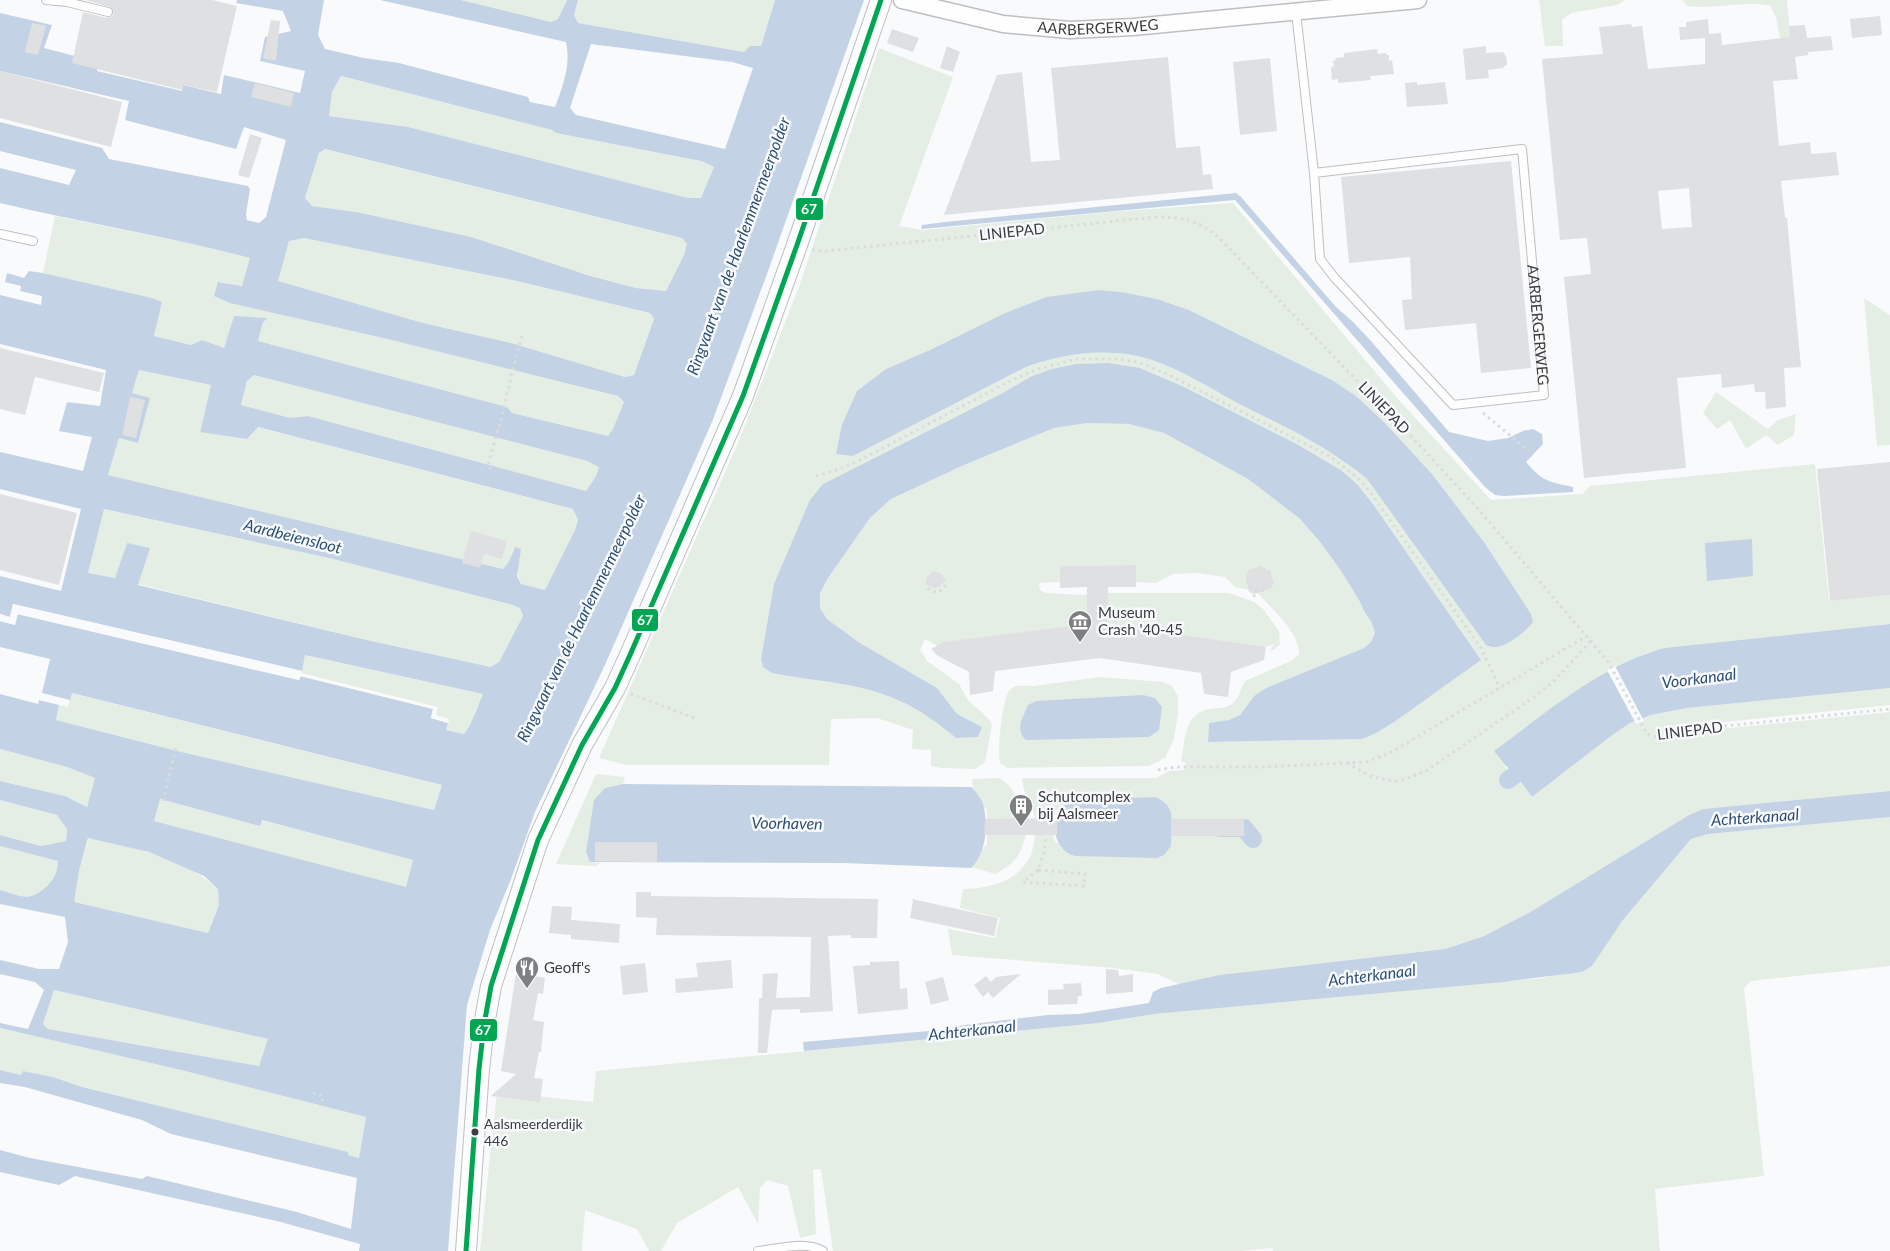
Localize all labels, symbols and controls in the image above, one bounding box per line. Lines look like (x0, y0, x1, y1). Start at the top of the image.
street label: AARBERGERWEG (1037, 15, 1159, 38)
water label: Ringvaart van de Haarlemmermeerpolder (682, 114, 793, 377)
line badge: 67 (795, 197, 824, 221)
text: 67 (801, 200, 817, 217)
street label: LINIEPAD (978, 219, 1046, 243)
street label: AARBERGERWEG (1524, 264, 1553, 386)
street label: LINIEPAD (1355, 377, 1414, 437)
water label: Ringvaart van de Haarlemmermeerpolder (512, 491, 649, 745)
water label: Aardbeiensloot (241, 514, 344, 557)
place label: Museum Crash '40-45 (1098, 603, 1183, 638)
line badge: 67 (631, 608, 659, 632)
museum icon: Museum Crash '40-45 (1067, 609, 1093, 643)
text: 67 (637, 611, 653, 628)
water label: Voorkanaal (1661, 663, 1738, 691)
street label: LINIEPAD (1656, 717, 1724, 743)
place label: Schutcomplex bij Aalsmeer (1038, 787, 1131, 822)
building icon: Schutcomplex bij Aalsmeer (1008, 793, 1034, 827)
water label: Achterkanaal (1709, 804, 1800, 829)
water label: Voorhaven (751, 812, 823, 833)
restaurant icon: Geoff's (514, 955, 540, 989)
place label: Geoff's (544, 958, 591, 976)
water label: Achterkanaal (1326, 960, 1417, 989)
water label: Achterkanaal (926, 1015, 1017, 1044)
line badge: 67 (469, 1018, 498, 1042)
text: 67 (475, 1021, 491, 1038)
place label: Aalsmeerderdijk 446 (484, 1115, 584, 1149)
marker: Aalsmeerderdijk 446 (470, 1127, 480, 1137)

